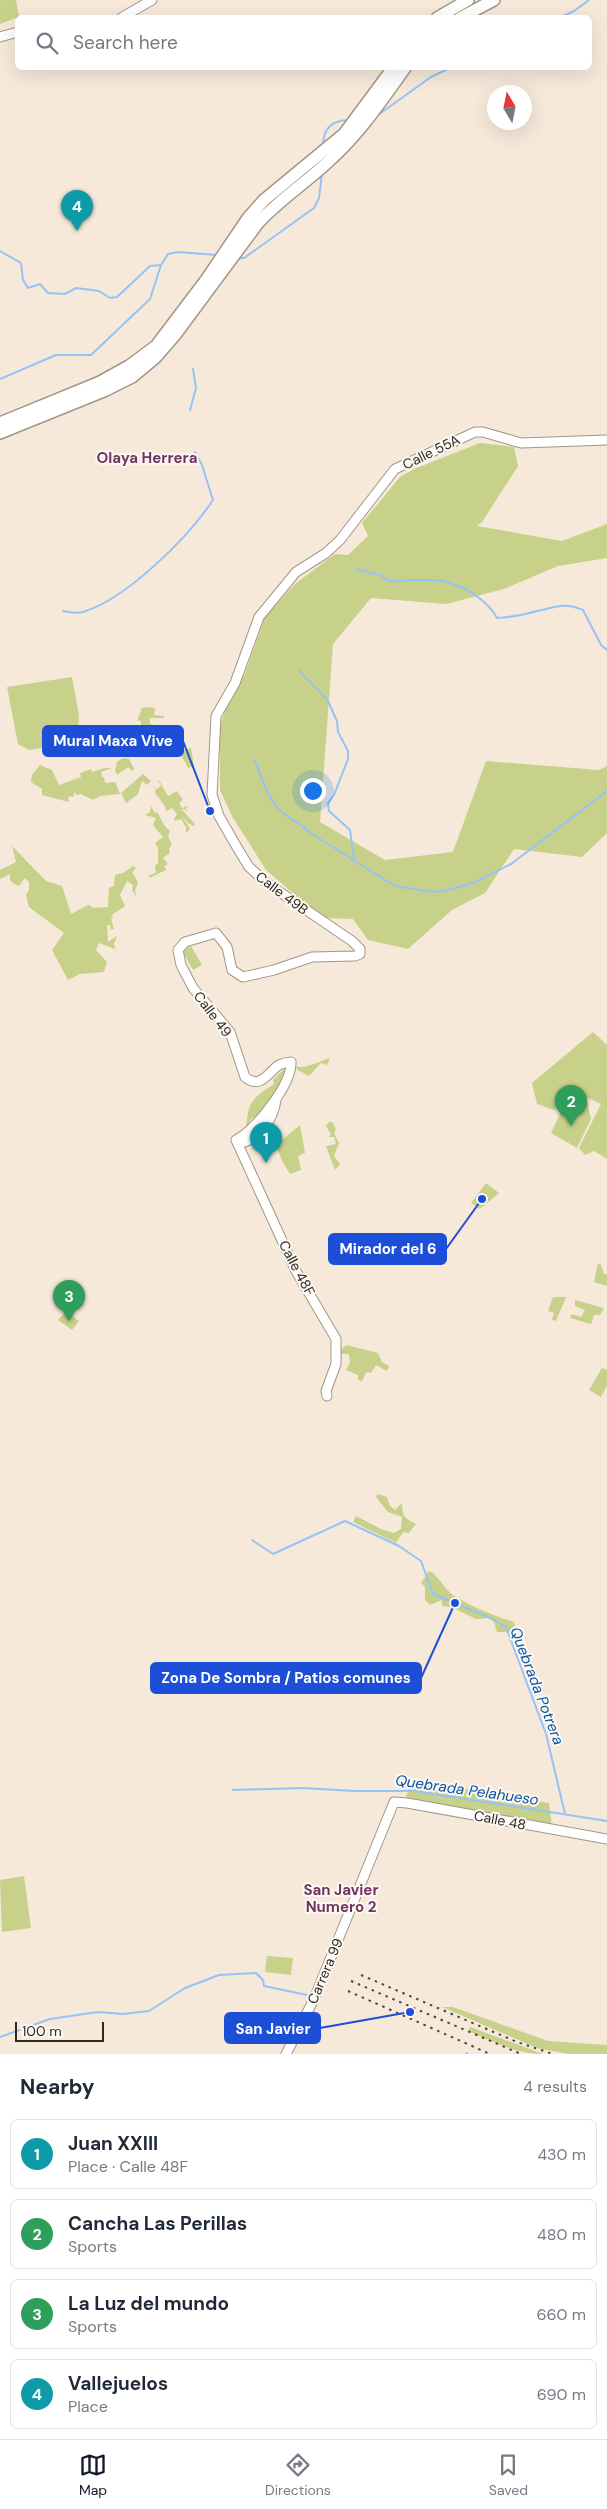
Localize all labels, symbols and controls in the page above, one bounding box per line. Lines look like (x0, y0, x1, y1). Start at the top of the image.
search box (15, 15, 592, 70)
icon: search (33, 29, 61, 57)
text: Search here (73, 30, 178, 55)
north arrow (487, 85, 532, 130)
pin: 4 (61, 190, 93, 231)
street label: Calle 55A (399, 430, 463, 474)
district label: Olaya Herrera (97, 448, 197, 468)
callout: Mural Maxa Vive (43, 726, 183, 756)
text: Mural Maxa Vive (53, 731, 173, 751)
your location (300, 778, 326, 804)
street label: Calle 49B (252, 867, 312, 919)
street label: Calle 49 (190, 987, 236, 1041)
pin: 2 (555, 1085, 587, 1126)
pin: 1 (250, 1122, 282, 1163)
callout: Mirador del 6 (329, 1234, 446, 1264)
street label: Calle 48F (275, 1237, 319, 1299)
text: Mirador del 6 (340, 1239, 436, 1259)
pin: 3 (53, 1280, 85, 1321)
water label: Quebrada Potrera (505, 1624, 569, 1748)
callout: Zona De Sombra / Patios comunes (151, 1663, 421, 1693)
text: Zona De Sombra / Patios comunes (161, 1668, 411, 1688)
water label: Quebrada Pelahueso (394, 1770, 540, 1810)
street label: Calle 48 (472, 1806, 528, 1834)
district label: San Javier Numero 2 (303, 1880, 379, 1917)
street label: Carrera 99 (303, 1935, 347, 2007)
callout: San Javier (225, 2013, 320, 2043)
scale bar (15, 2019, 104, 2042)
text: San Javier (235, 2019, 311, 2039)
text: 100 m (22, 2022, 62, 2040)
text: Nearby (20, 2073, 94, 2101)
text: 4 results (523, 2076, 587, 2097)
text: Juan XXIII (68, 2131, 158, 2156)
text: 1 (34, 2144, 40, 2165)
text: 430 m (537, 2144, 586, 2165)
text: Place · Calle 48F (68, 2156, 188, 2177)
text: Cancha Las Perillas (68, 2211, 247, 2236)
text: 2 (32, 2224, 42, 2245)
text: 480 m (537, 2224, 586, 2245)
text: Sports (68, 2236, 117, 2257)
text: La Luz del mundo (68, 2291, 229, 2316)
text: 3 (32, 2304, 42, 2325)
text: 660 m (536, 2304, 586, 2325)
text: Sports (68, 2316, 117, 2337)
text: Vallejuelos (68, 2371, 168, 2396)
text: 4 (32, 2384, 42, 2405)
text: 690 m (537, 2384, 586, 2405)
text: Place (68, 2396, 108, 2417)
tab: Map (79, 2451, 107, 2499)
tab: Directions (265, 2451, 331, 2499)
tab: Saved (489, 2451, 528, 2499)

